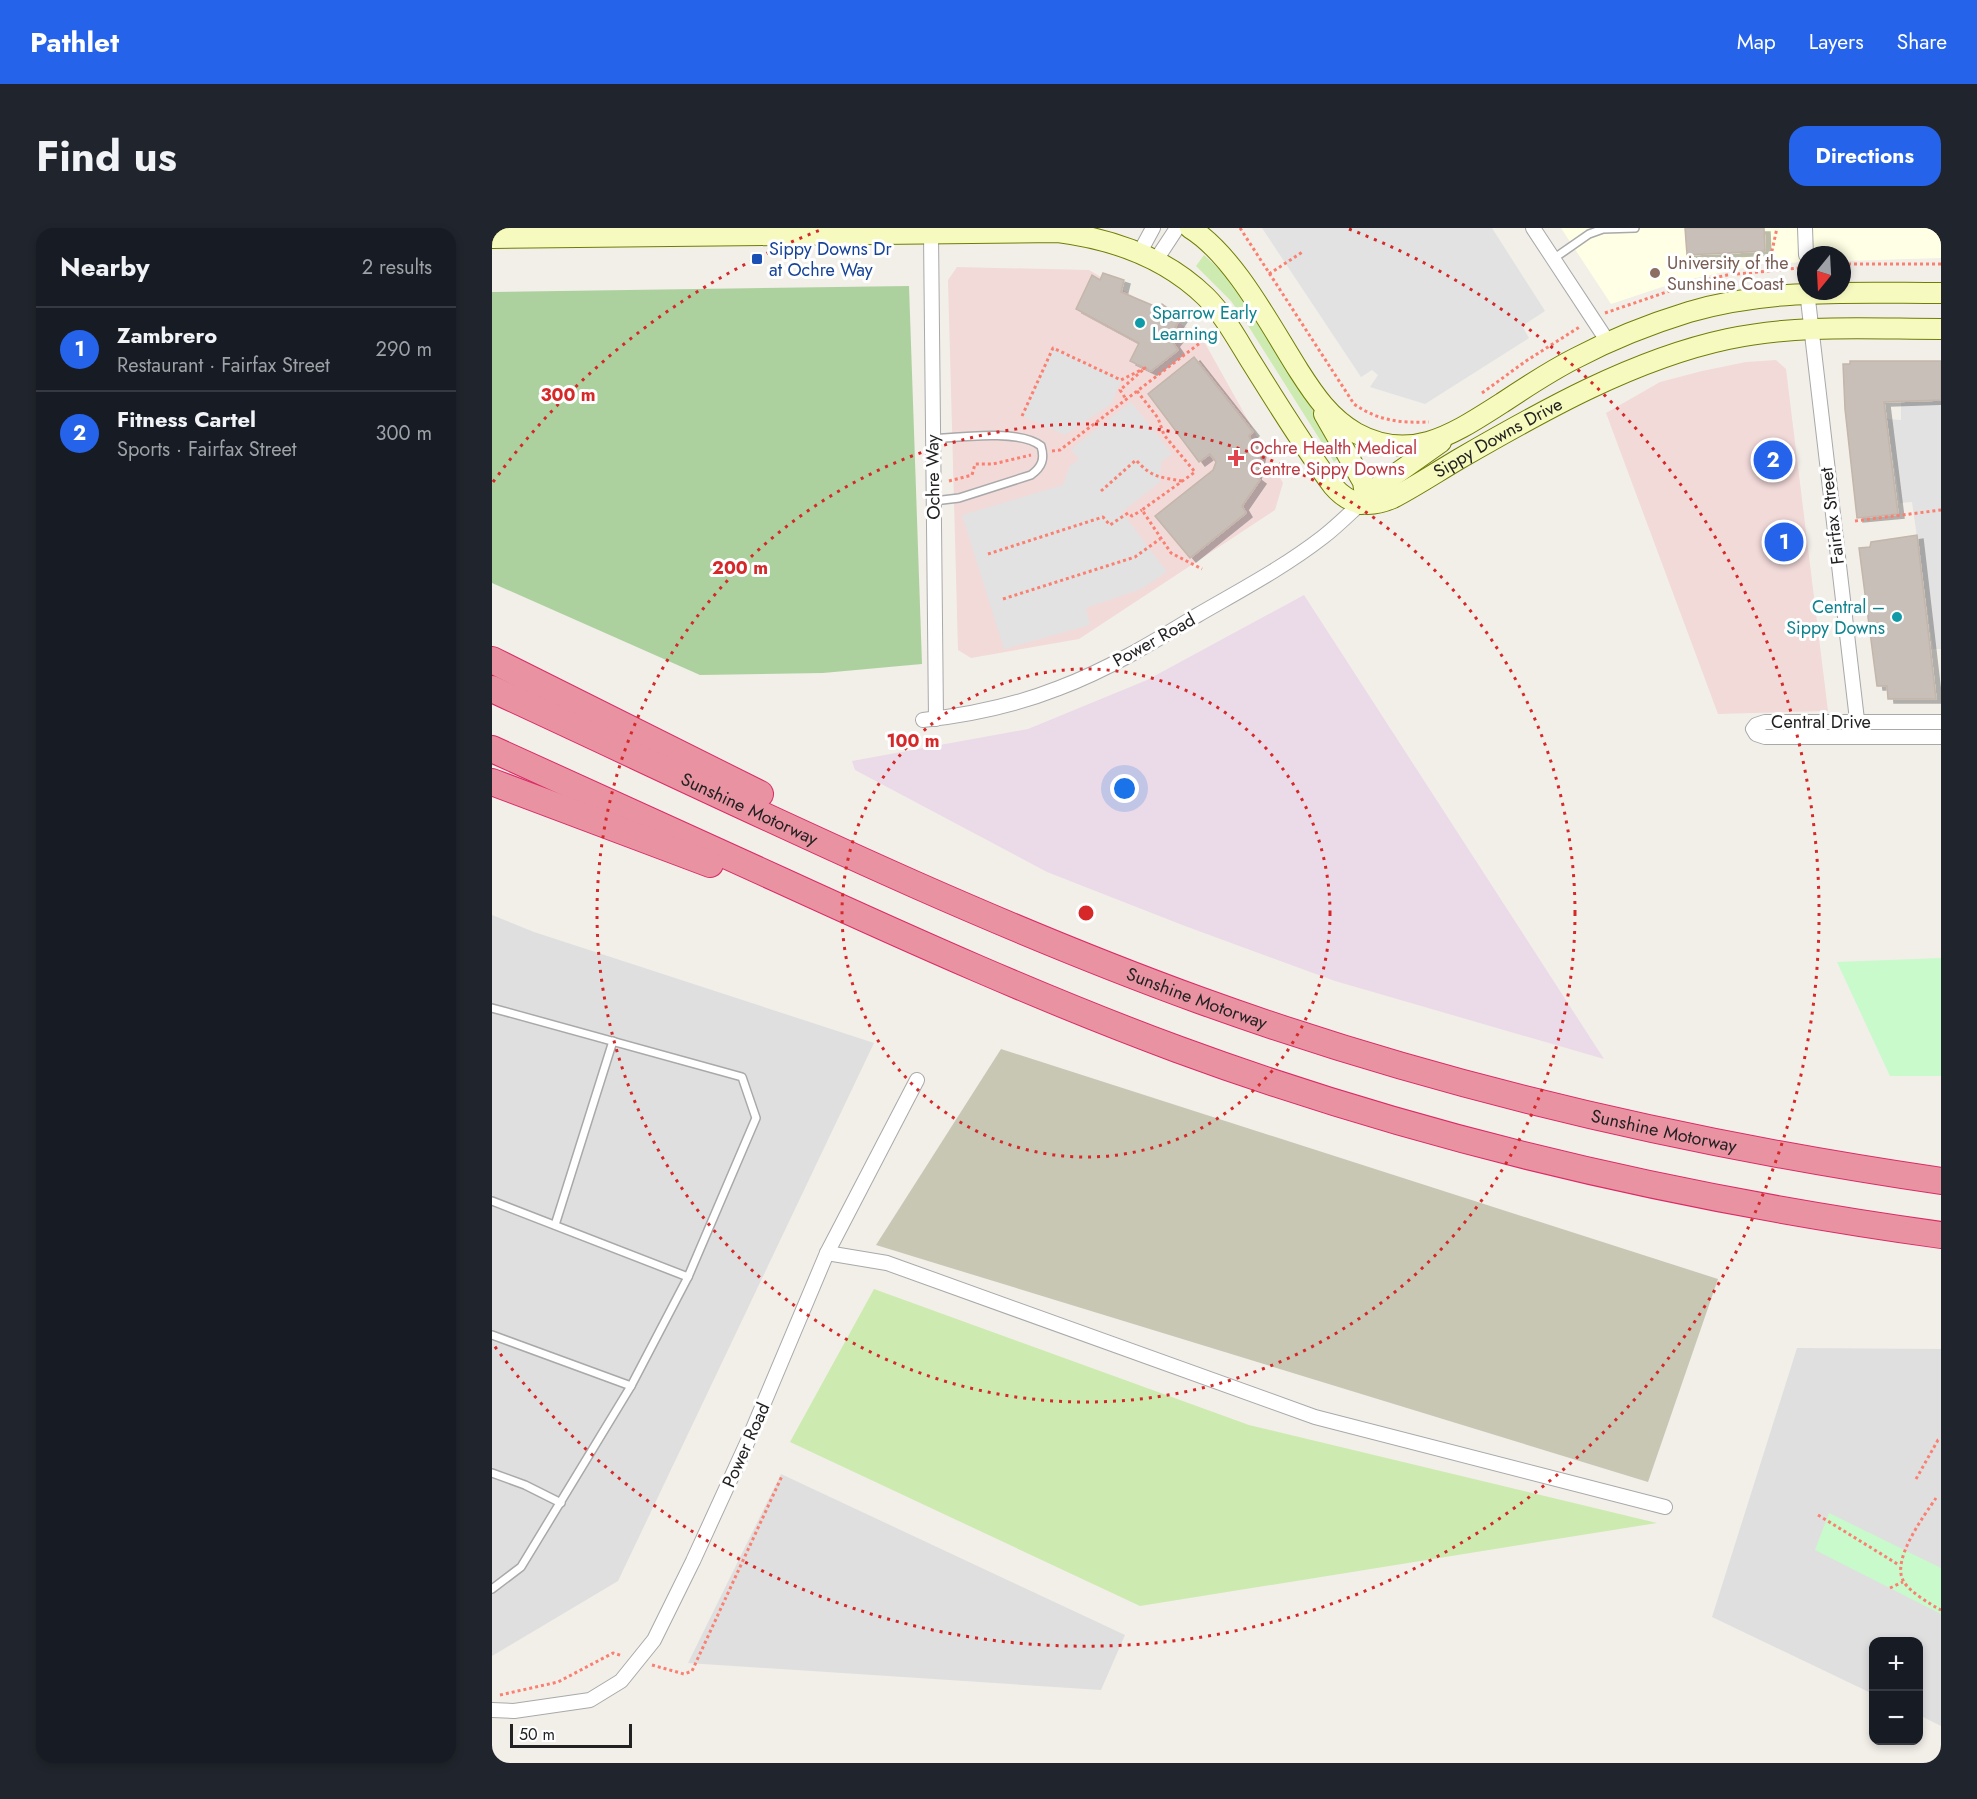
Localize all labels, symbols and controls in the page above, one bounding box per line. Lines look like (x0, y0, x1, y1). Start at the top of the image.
text: Pathlet (30, 22, 119, 63)
text: Map (1737, 27, 1776, 57)
text: Layers (1809, 27, 1864, 57)
text: Share (1897, 27, 1947, 57)
text: Find us (36, 126, 177, 187)
button: Directions (1789, 126, 1941, 186)
place label: Sippy Downs Dr at Ochre Way (769, 236, 892, 283)
north arrow (1797, 246, 1851, 300)
text: Nearby (60, 248, 149, 286)
place label: University of the Sunshine Coast (1667, 250, 1788, 297)
marker: Sippy Downs Dr at Ochre Way (750, 252, 764, 266)
text: 2 results (362, 253, 432, 282)
marker: University of the Sunshine Coast (1648, 266, 1662, 280)
place label: Sparrow Early Learning (1152, 300, 1257, 347)
marker: Sparrow Early Learning (1133, 316, 1147, 330)
text: Zambrero (117, 319, 217, 351)
text: 1 (74, 335, 85, 364)
text: 290 m (376, 335, 432, 364)
text: Restaurant · Fairfax Street (117, 351, 330, 380)
text: 300 m (540, 382, 596, 408)
street label: Sippy Downs Drive (1428, 391, 1567, 485)
text: Fitness Cartel (117, 403, 256, 435)
text: 2 (73, 419, 86, 448)
text: 300 m (375, 419, 432, 448)
street label: Ochre Way (919, 434, 947, 520)
text: Sports · Fairfax Street (117, 435, 297, 464)
place label: Ochre Health Medical Centre Sippy Downs (1250, 435, 1417, 482)
pin: 2 (1754, 438, 1792, 482)
marker: Ochre Health Medical Centre Sippy Downs (1227, 449, 1245, 467)
street label: Fairfax Street (1813, 465, 1851, 566)
pin: 1 (1764, 520, 1804, 564)
text: 200 m (712, 555, 768, 581)
place label: Central – Sippy Downs (1786, 594, 1885, 641)
street label: Power Road (1108, 607, 1200, 673)
marker: Central – Sippy Downs (1890, 610, 1904, 624)
street label: Central Drive (1771, 709, 1871, 735)
text: 100 m (886, 728, 940, 754)
street label: Sunshine Motorway (677, 766, 822, 852)
your location (1110, 774, 1139, 803)
centre of rings (1076, 903, 1096, 923)
street label: Sunshine Motorway (1122, 961, 1271, 1036)
street label: Sunshine Motorway (1588, 1103, 1739, 1159)
street label: Power Road (716, 1398, 776, 1492)
map controls (1869, 1637, 1923, 1745)
button: + (1869, 1637, 1923, 1691)
button: − (1869, 1691, 1923, 1745)
scale bar (510, 1721, 632, 1748)
text: 50 m (519, 1723, 555, 1746)

